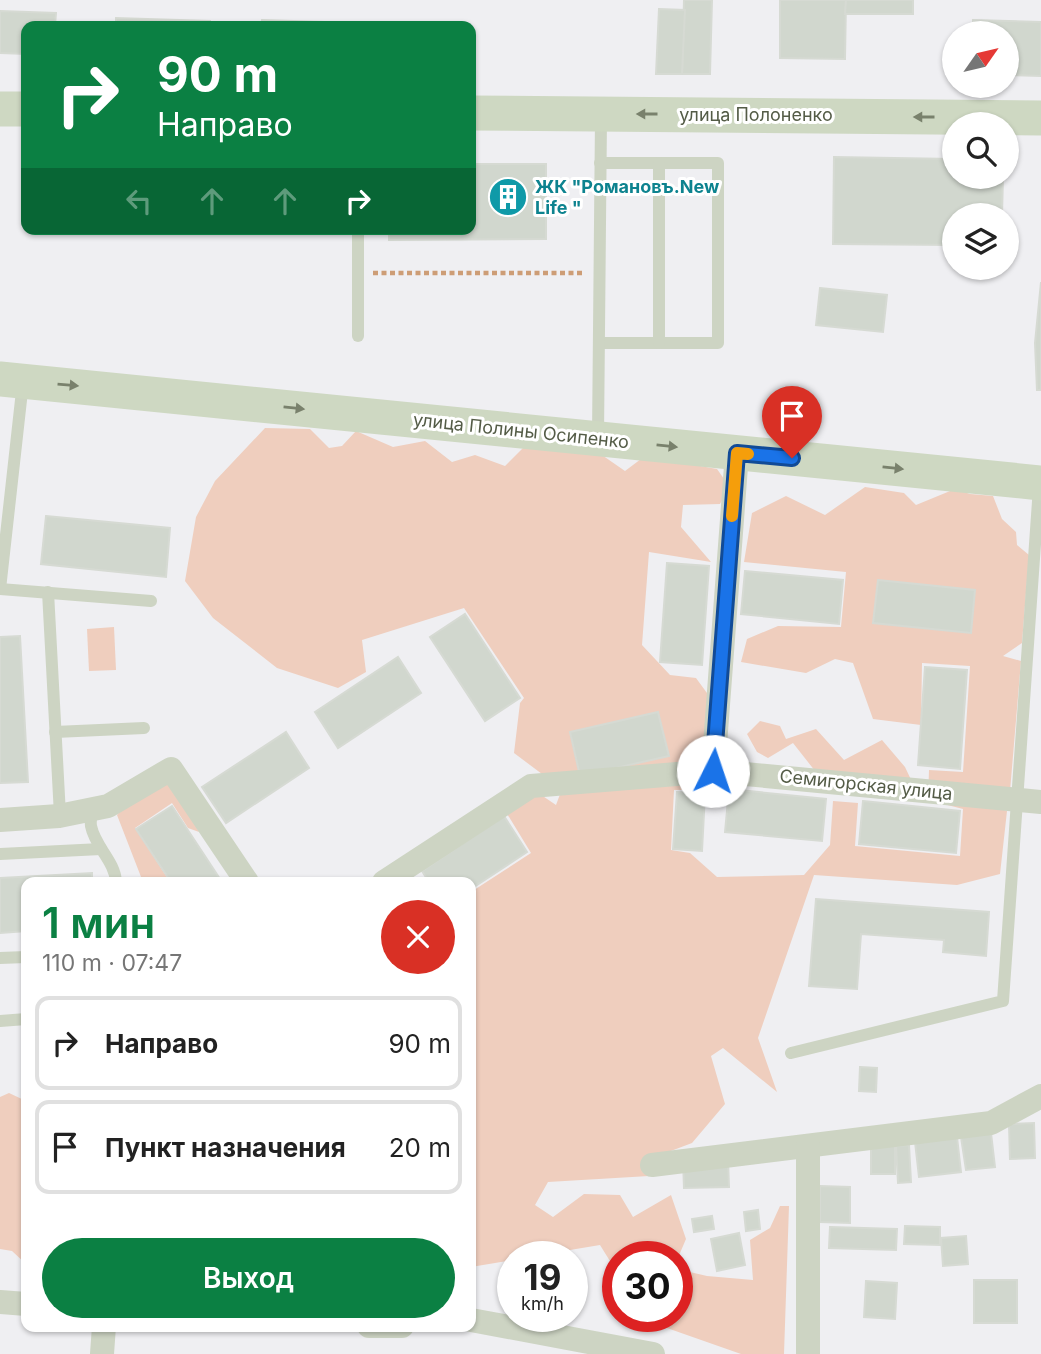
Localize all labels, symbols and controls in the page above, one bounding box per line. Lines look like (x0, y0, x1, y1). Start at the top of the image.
north arrow (942, 21, 1018, 98)
map controls (942, 21, 1019, 280)
text: 90 m (157, 45, 278, 104)
icon: right (42, 49, 133, 140)
street label: улица Полоненко (679, 104, 833, 125)
text: Направо (157, 105, 293, 144)
one-way arrow (636, 108, 658, 120)
one-way arrow (913, 111, 935, 123)
button: search (942, 112, 1019, 189)
building icon: ЖК "Романовъ.New Life " (487, 176, 529, 218)
place label: ЖК "Романовъ.New Life " (535, 176, 720, 218)
icon: left (120, 182, 158, 220)
icon: ahead (193, 182, 231, 220)
icon: ahead (266, 182, 304, 220)
icon: right (339, 182, 377, 220)
button: layers (942, 203, 1019, 280)
one-way arrow (57, 380, 79, 391)
pin (762, 386, 822, 458)
icon: arrive (773, 397, 811, 435)
one-way arrow (283, 403, 305, 414)
street label: улица Полины Осипенко (412, 409, 630, 452)
one-way arrow (656, 440, 678, 451)
one-way arrow (883, 463, 905, 474)
position arrow (676, 734, 750, 808)
street label: Семигорская улица (779, 765, 954, 804)
text: 1 мин (42, 897, 155, 948)
button: close (381, 900, 455, 974)
text: 110 m · 07:47 (42, 949, 182, 977)
icon: right (46, 1024, 84, 1062)
text: Направо (105, 1028, 218, 1059)
text: 90 m (388, 1028, 451, 1059)
icon: arrive (46, 1128, 84, 1166)
text: Пункт назначения (105, 1132, 346, 1163)
text: 20 m (389, 1132, 451, 1163)
button: Выход (42, 1238, 455, 1318)
speed limit sign: 30 (602, 1241, 693, 1332)
text: 19 (524, 1256, 561, 1298)
text: km/h (521, 1293, 564, 1314)

